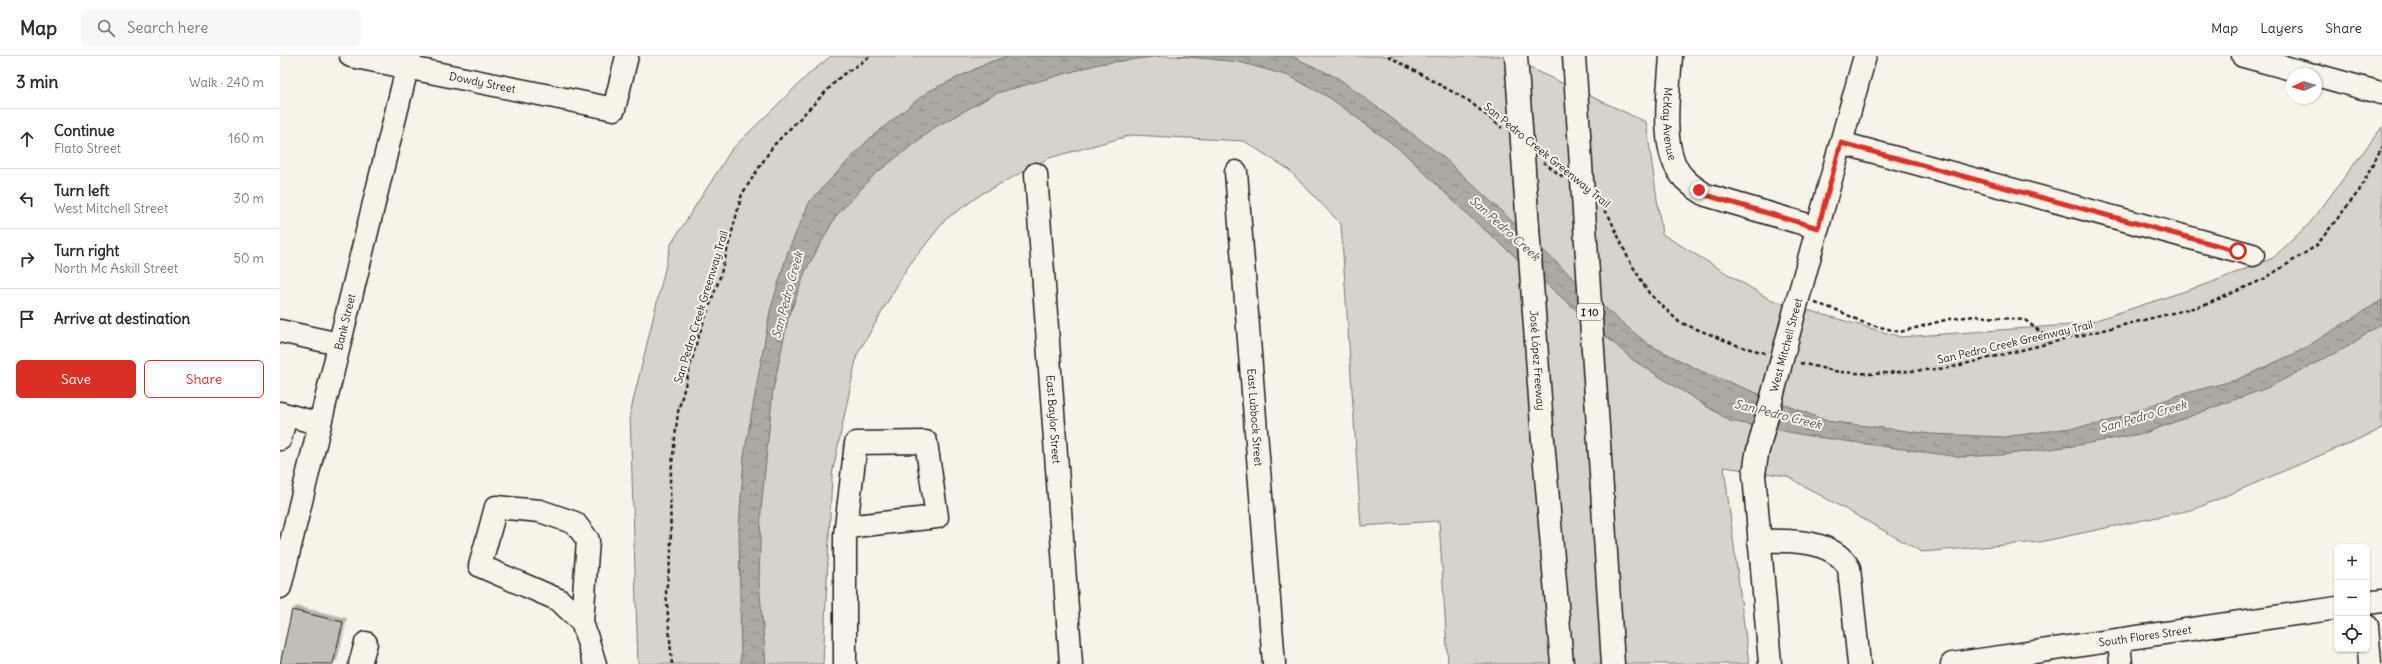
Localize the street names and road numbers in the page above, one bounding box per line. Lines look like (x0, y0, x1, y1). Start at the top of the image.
street label: Dowdy Street (448, 69, 517, 96)
street label: McKay Avenue (1660, 87, 1680, 162)
street label: San Pedro Creek Greenway Trail (1481, 99, 1613, 211)
street label: San Pedro Creek Greenway Trail (671, 229, 731, 385)
street label: Bank Street (331, 292, 359, 351)
street label: West Mitchell Street (1767, 296, 1805, 394)
road number: I 10 (1577, 304, 1603, 320)
street label: José López Freeway (1527, 310, 1548, 411)
street label: San Pedro Creek Greenway Trail (1936, 317, 2094, 367)
street label: East Lubbock Street (1244, 368, 1266, 467)
street label: East Baylor Street (1043, 375, 1064, 464)
street label: South Flores Street (2098, 622, 2193, 650)

